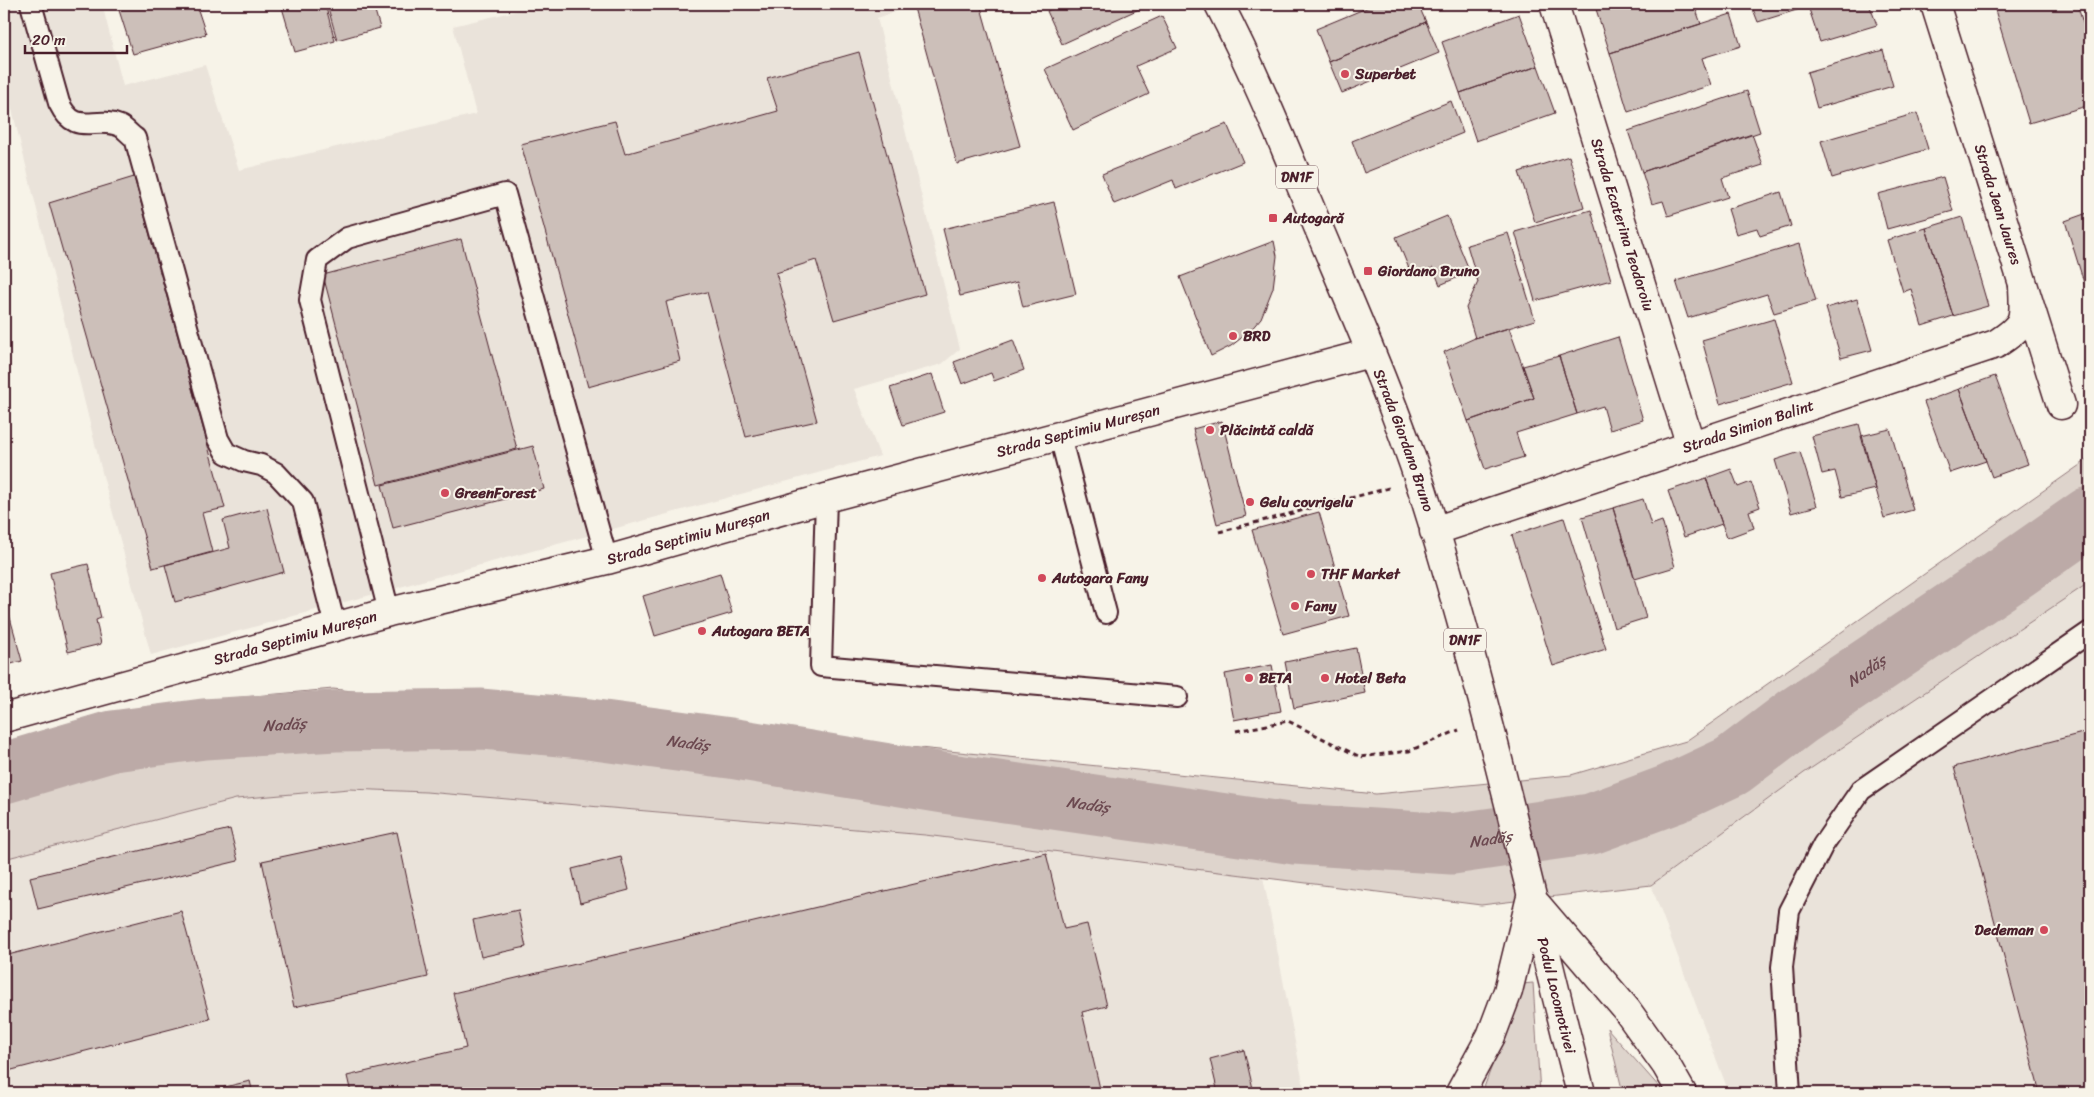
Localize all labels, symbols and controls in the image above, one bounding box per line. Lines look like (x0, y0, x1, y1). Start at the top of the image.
scale bar (25, 22, 128, 54)
text: 20 m (32, 27, 66, 53)
place label: Superbet (1354, 61, 1416, 87)
marker: Superbet (1339, 68, 1351, 80)
street label: Strada Ecaterina Teodoroiu (1583, 135, 1661, 315)
street label: Strada Jean Jaures (1967, 141, 2029, 269)
road number: DN1F (1276, 166, 1318, 188)
place label: Autogară (1282, 205, 1345, 231)
marker: Autogară (1267, 212, 1279, 224)
place label: Giordano Bruno (1377, 258, 1480, 284)
marker: Giordano Bruno (1362, 265, 1374, 277)
place label: BRD (1243, 323, 1271, 349)
marker: BRD (1227, 330, 1239, 342)
street label: Strada Giordano Bruno (1366, 365, 1442, 515)
street label: Strada Simion Balint (1679, 392, 1818, 461)
street label: Strada Septimiu Mureșan (993, 397, 1163, 465)
place label: Plăcintă caldă (1220, 417, 1315, 443)
marker: Plăcintă caldă (1204, 424, 1216, 436)
place label: GreenForest (454, 480, 537, 506)
marker: GreenForest (439, 487, 451, 499)
place label: Gelu covrigelu (1259, 489, 1354, 515)
marker: Gelu covrigelu (1244, 496, 1256, 508)
street label: Strada Septimiu Mureșan (604, 501, 773, 572)
place label: THF Market (1321, 561, 1401, 587)
place label: Autogara Fany (1051, 565, 1150, 591)
marker: THF Market (1305, 568, 1317, 580)
marker: Autogara Fany (1036, 572, 1048, 584)
place label: Fany (1304, 593, 1338, 619)
marker: Fany (1289, 600, 1301, 612)
street label: Strada Septimiu Mureșan (210, 603, 380, 673)
place label: Autogara BETA (711, 618, 810, 644)
marker: Autogara BETA (696, 625, 708, 637)
road number: DN1F (1444, 628, 1486, 652)
water label: Nadăș (1840, 645, 1894, 694)
place label: BETA (1259, 665, 1292, 691)
place label: Hotel Beta (1334, 665, 1407, 691)
marker: BETA (1243, 672, 1255, 684)
marker: Hotel Beta (1319, 672, 1331, 684)
water label: Nadăș (262, 708, 309, 740)
water label: Nadăș (665, 725, 714, 760)
water label: Nadăș (1065, 787, 1114, 822)
water label: Nadăș (1467, 821, 1516, 856)
place label: Dedeman (1975, 917, 2035, 943)
marker: Dedeman (2038, 924, 2050, 936)
street label: Podul Locomotivei (1529, 934, 1584, 1057)

